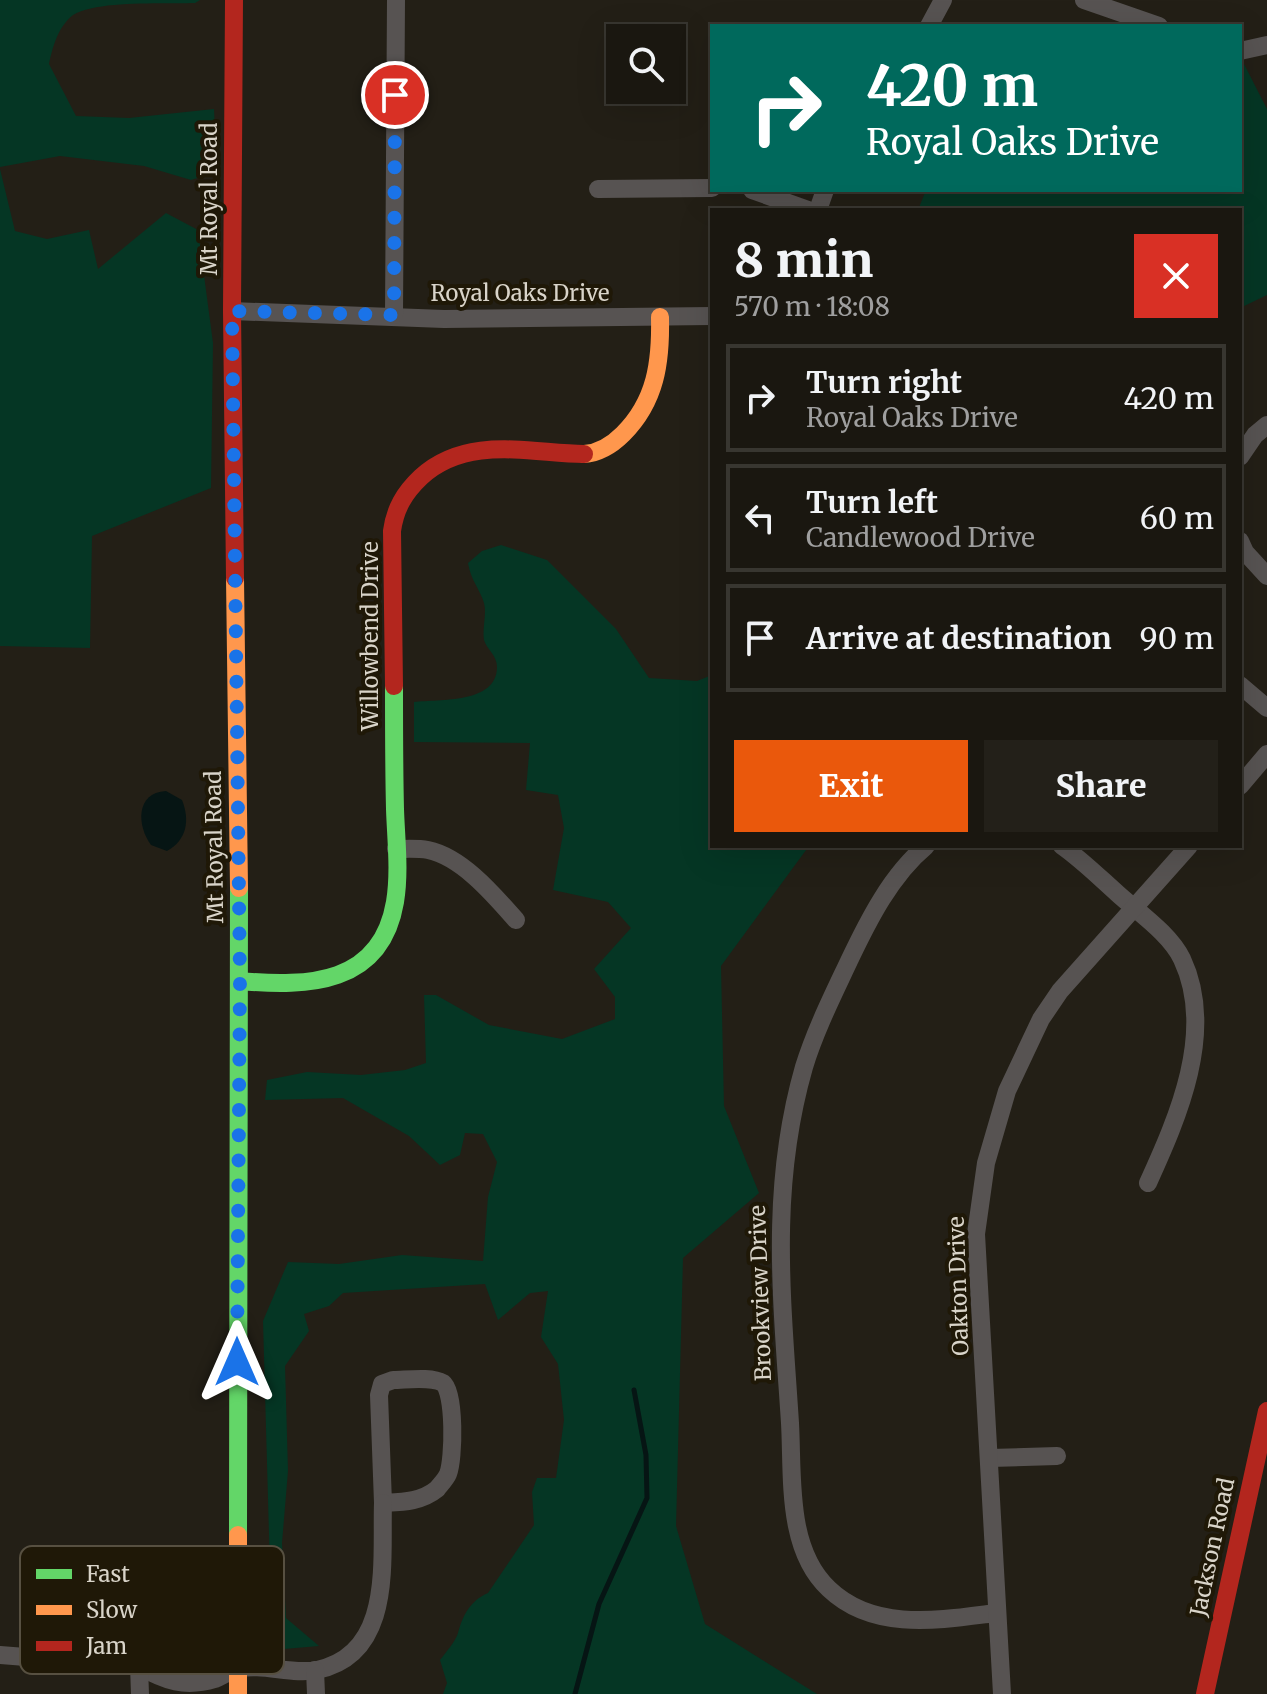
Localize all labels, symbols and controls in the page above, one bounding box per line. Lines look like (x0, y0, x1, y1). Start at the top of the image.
map controls (606, 24, 686, 104)
button: search (606, 24, 686, 104)
text: 420 m (866, 51, 1038, 121)
icon: right (734, 56, 838, 160)
pin (361, 61, 429, 129)
icon: arrive (373, 73, 417, 117)
text: Royal Oaks Drive (866, 120, 1159, 165)
street label: Mt Royal Road (195, 123, 223, 275)
text: 8 min (734, 230, 873, 290)
button: close (1134, 234, 1218, 318)
street label: Royal Oaks Drive (430, 279, 610, 307)
text: 570 m · 18:08 (734, 290, 890, 323)
text: Turn right (806, 363, 962, 401)
icon: right (738, 376, 782, 420)
text: 420 m (1124, 379, 1214, 417)
text: Royal Oaks Drive (806, 401, 1018, 434)
text: Turn left (806, 483, 938, 521)
icon: left (738, 496, 782, 540)
text: 60 m (1140, 499, 1214, 537)
text: Candlewood Drive (806, 521, 1035, 554)
street label: Willowbend Drive (356, 541, 384, 732)
icon: arrive (738, 616, 782, 660)
text: Arrive at destination (806, 619, 1112, 657)
text: 90 m (1140, 619, 1214, 657)
button: Exit (734, 740, 968, 832)
button: Share (984, 740, 1218, 832)
street label: Mt Royal Road (199, 770, 229, 924)
street label: Brookview Drive (743, 1204, 777, 1382)
street label: Oakton Drive (942, 1216, 974, 1356)
position arrow (195, 1320, 279, 1404)
street label: Jackson Road (1183, 1475, 1240, 1620)
legend (20, 1546, 284, 1674)
text: Fast (86, 1560, 130, 1588)
text: Slow (86, 1596, 137, 1624)
text: Jam (85, 1632, 127, 1660)

